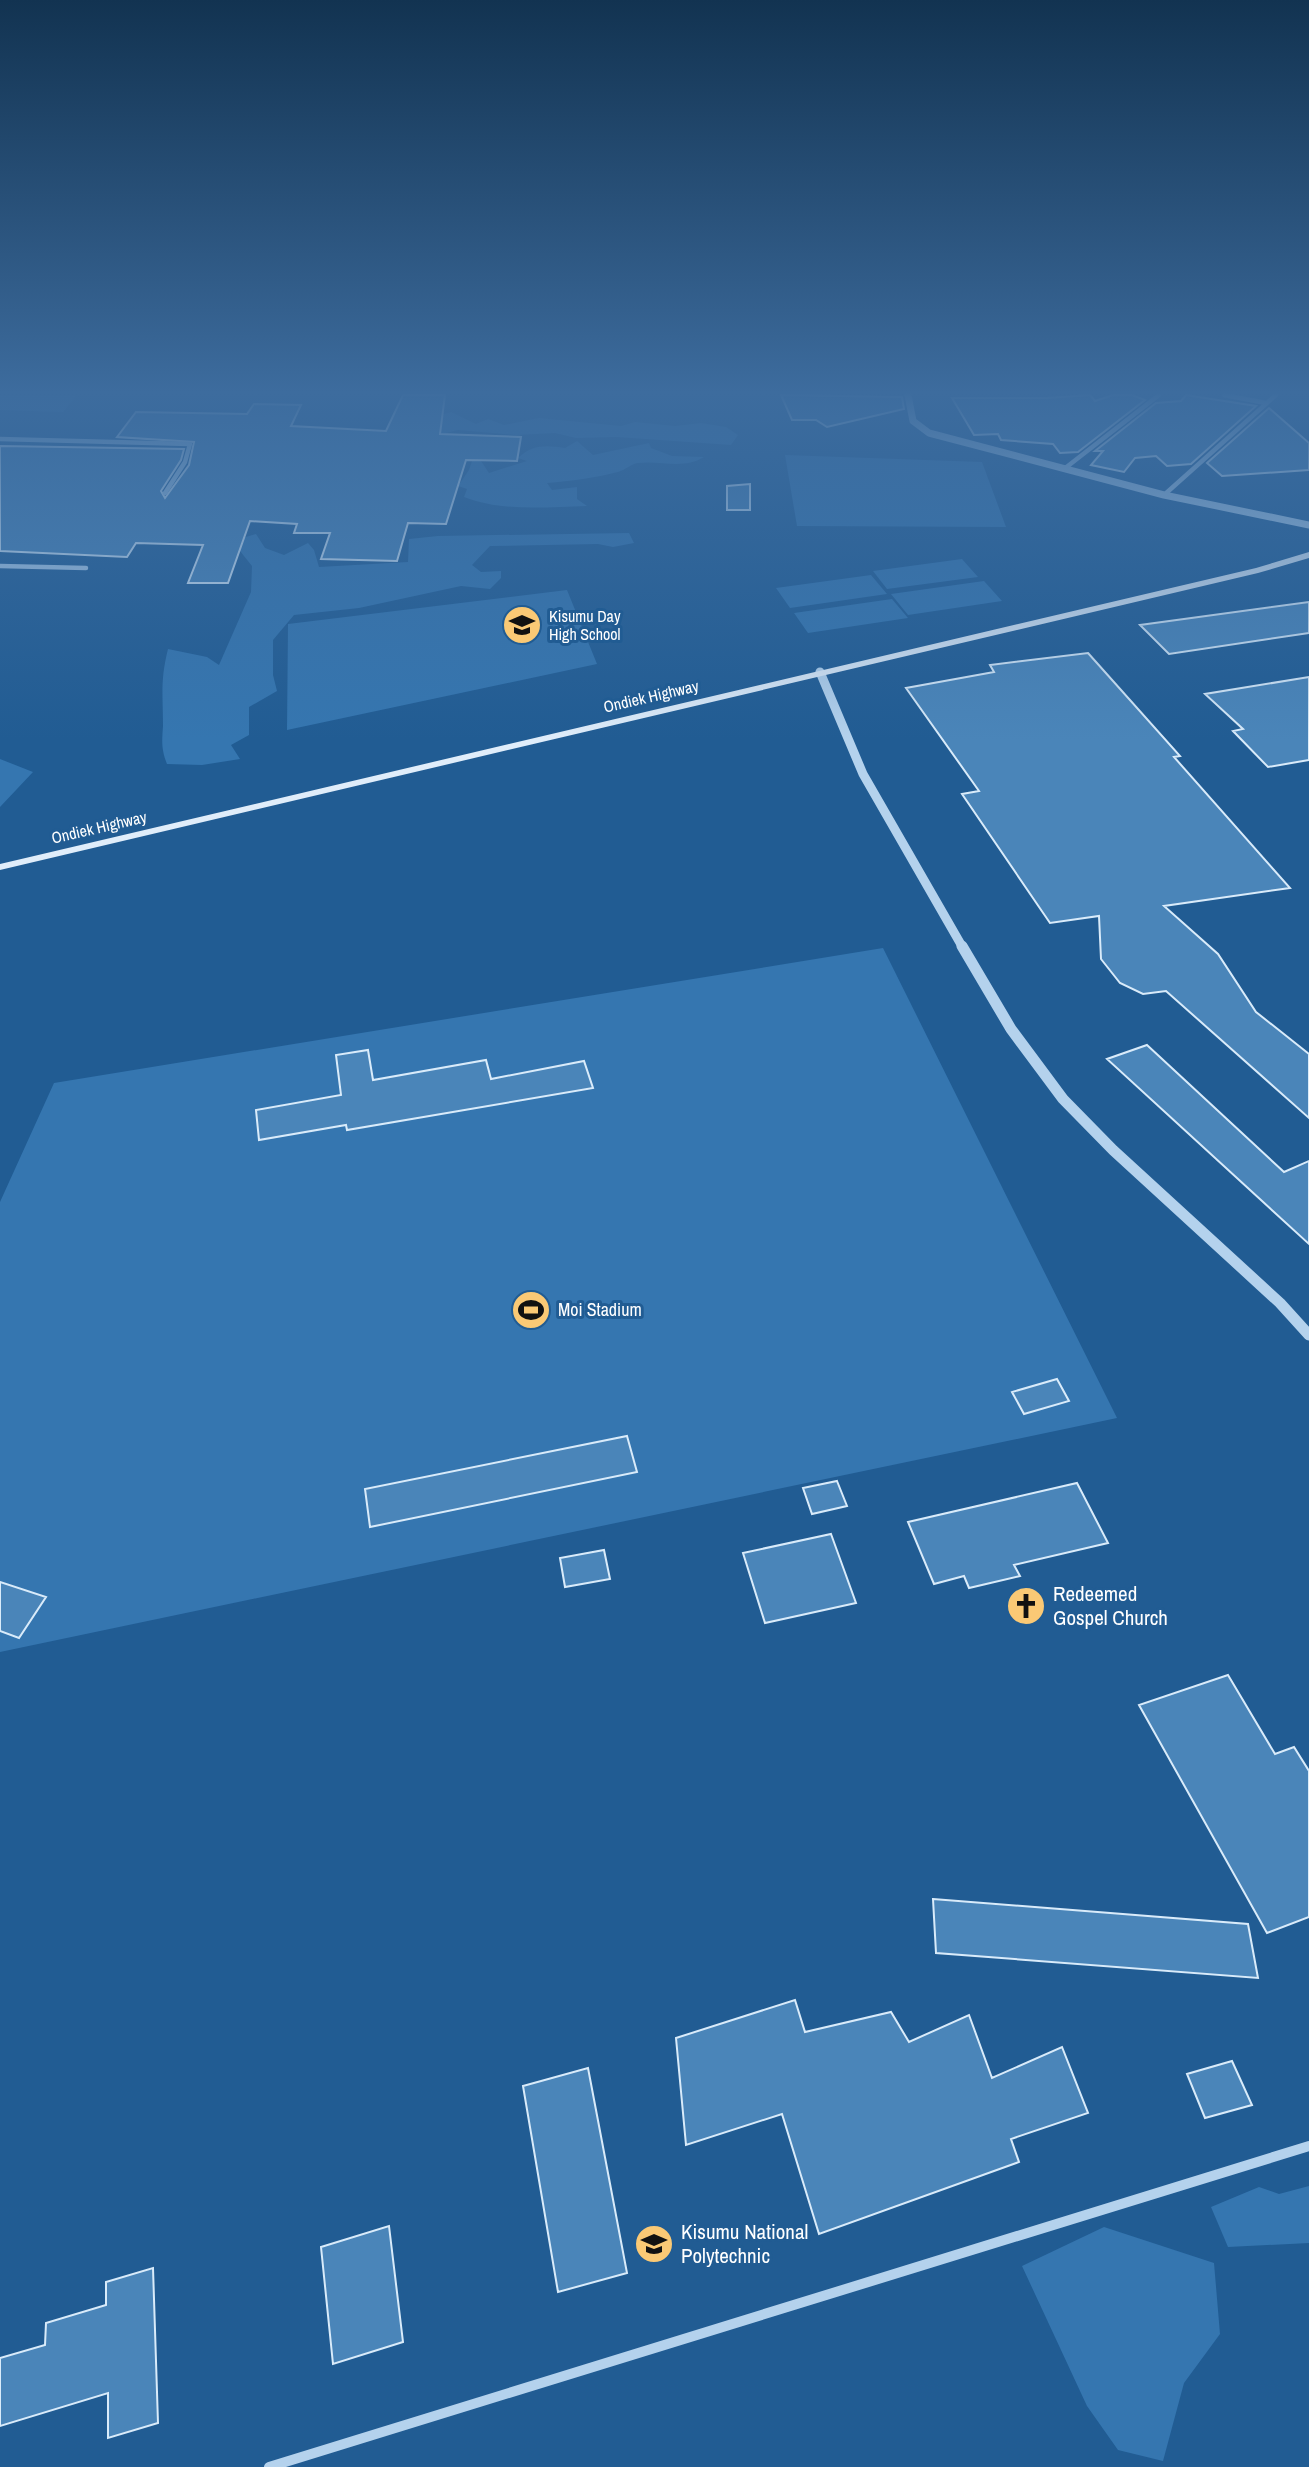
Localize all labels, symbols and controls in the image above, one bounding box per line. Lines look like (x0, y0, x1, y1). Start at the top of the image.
school or university icon: Kisumu Day High School (501, 604, 543, 646)
place label: Kisumu Day High School (549, 605, 621, 645)
street label: Ondiek Highway (601, 674, 701, 718)
street label: Ondiek Highway (49, 805, 149, 849)
sports icon: Moi Stadium (510, 1289, 552, 1331)
place label: Moi Stadium (558, 1297, 642, 1322)
place label: Redeemed Gospel Church (1053, 1579, 1168, 1632)
church icon: Redeemed Gospel Church (1005, 1585, 1047, 1627)
place label: Kisumu National Polytechnic (681, 2217, 808, 2270)
school or university icon: Kisumu National Polytechnic (633, 2223, 675, 2265)

